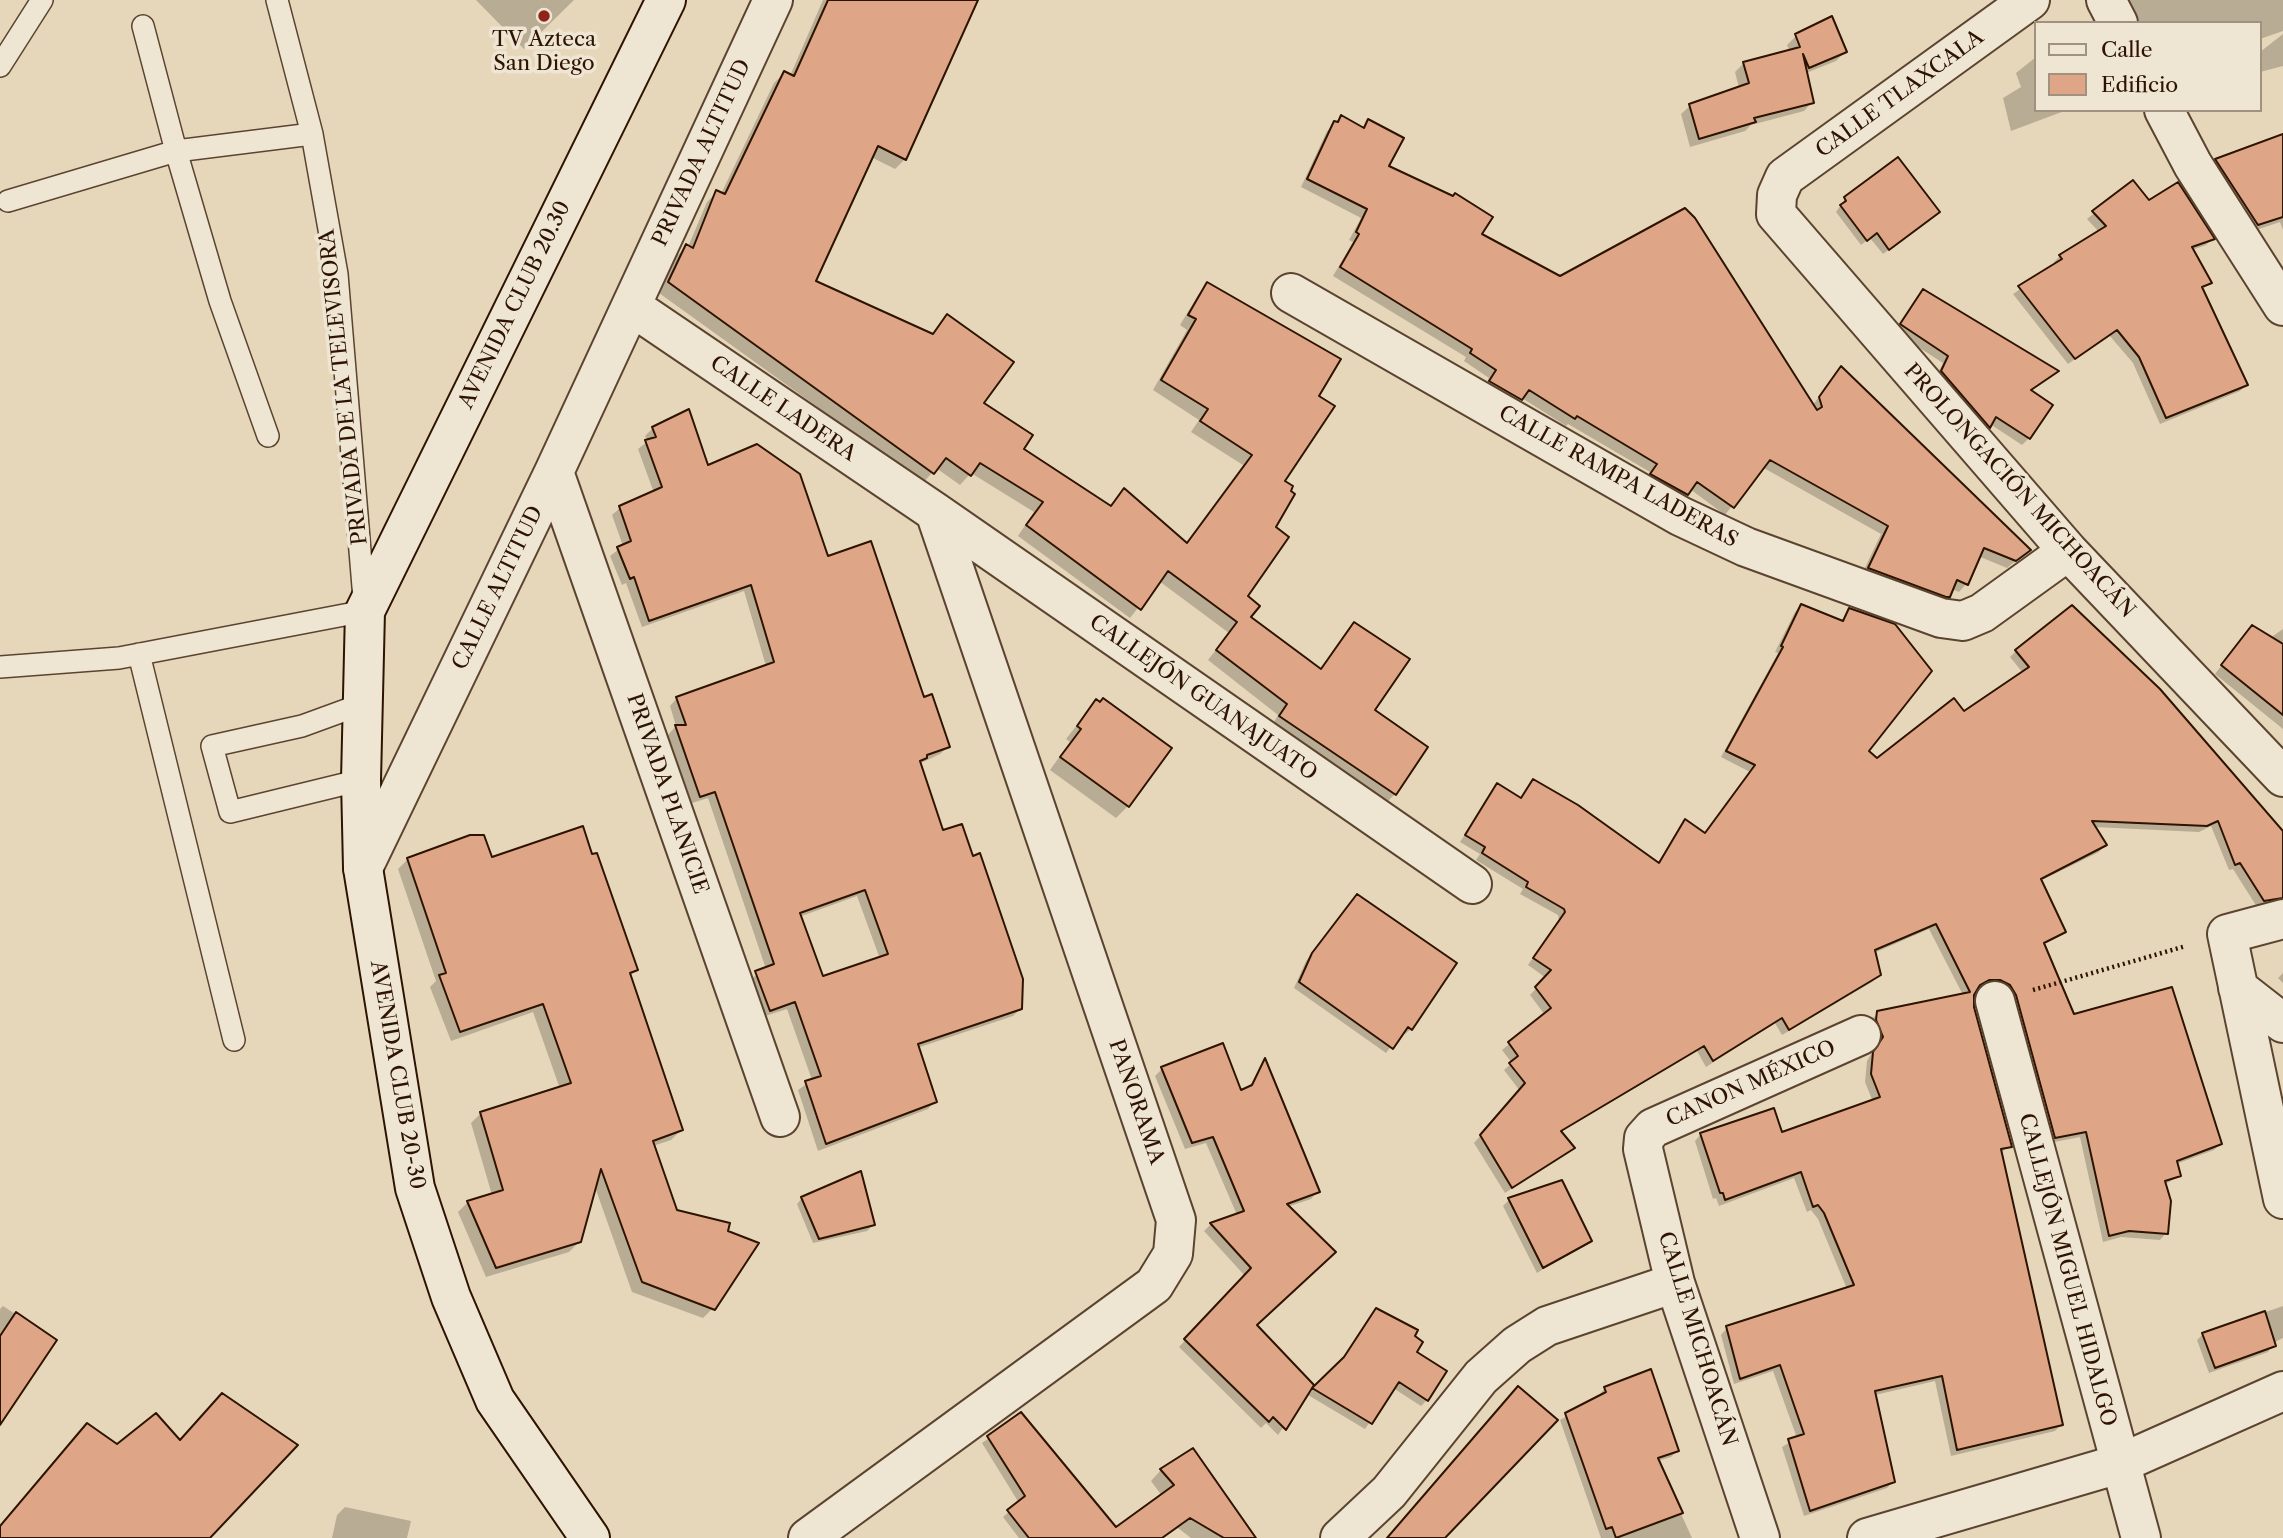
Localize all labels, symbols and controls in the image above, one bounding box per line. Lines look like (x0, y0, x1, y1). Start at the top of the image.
marker: TV Azteca San Diego (536, 8, 552, 24)
legend (2035, 21, 2262, 112)
street label: CALLE TLAXCALA (1811, 25, 1989, 163)
place label: TV Azteca San Diego (492, 27, 596, 77)
text: Calle (2101, 37, 2153, 62)
street label: PRIVADA ALTITUD (648, 55, 756, 251)
text: Edificio (2101, 72, 2178, 97)
street label: AVENIDA CLUB 20.30 (454, 197, 576, 413)
street label: PRIVADA DE LA TELEVISORA (315, 228, 373, 546)
street label: CALLE LADERA (705, 351, 861, 467)
street label: PROLONGACIÓN MICHOACÁN (1898, 359, 2140, 623)
street label: CALLE RAMPA LADERAS (1494, 401, 1742, 553)
street label: CALLE ALTITUD (447, 502, 549, 674)
street label: CALLEJÓN GUANAJUATO (1084, 610, 1322, 786)
street label: PRIVADA PLANICIE (621, 690, 713, 898)
street label: AVENIDA CLUB 20-30 (364, 958, 430, 1192)
street label: CANON MÉXICO (1662, 1035, 1840, 1133)
street label: PANORAMA (1103, 1036, 1169, 1168)
street label: CALLEJÓN MIGUEL HIDALGO (2013, 1111, 2121, 1429)
street label: CALLE MICHOACÁN (1652, 1229, 1742, 1449)

